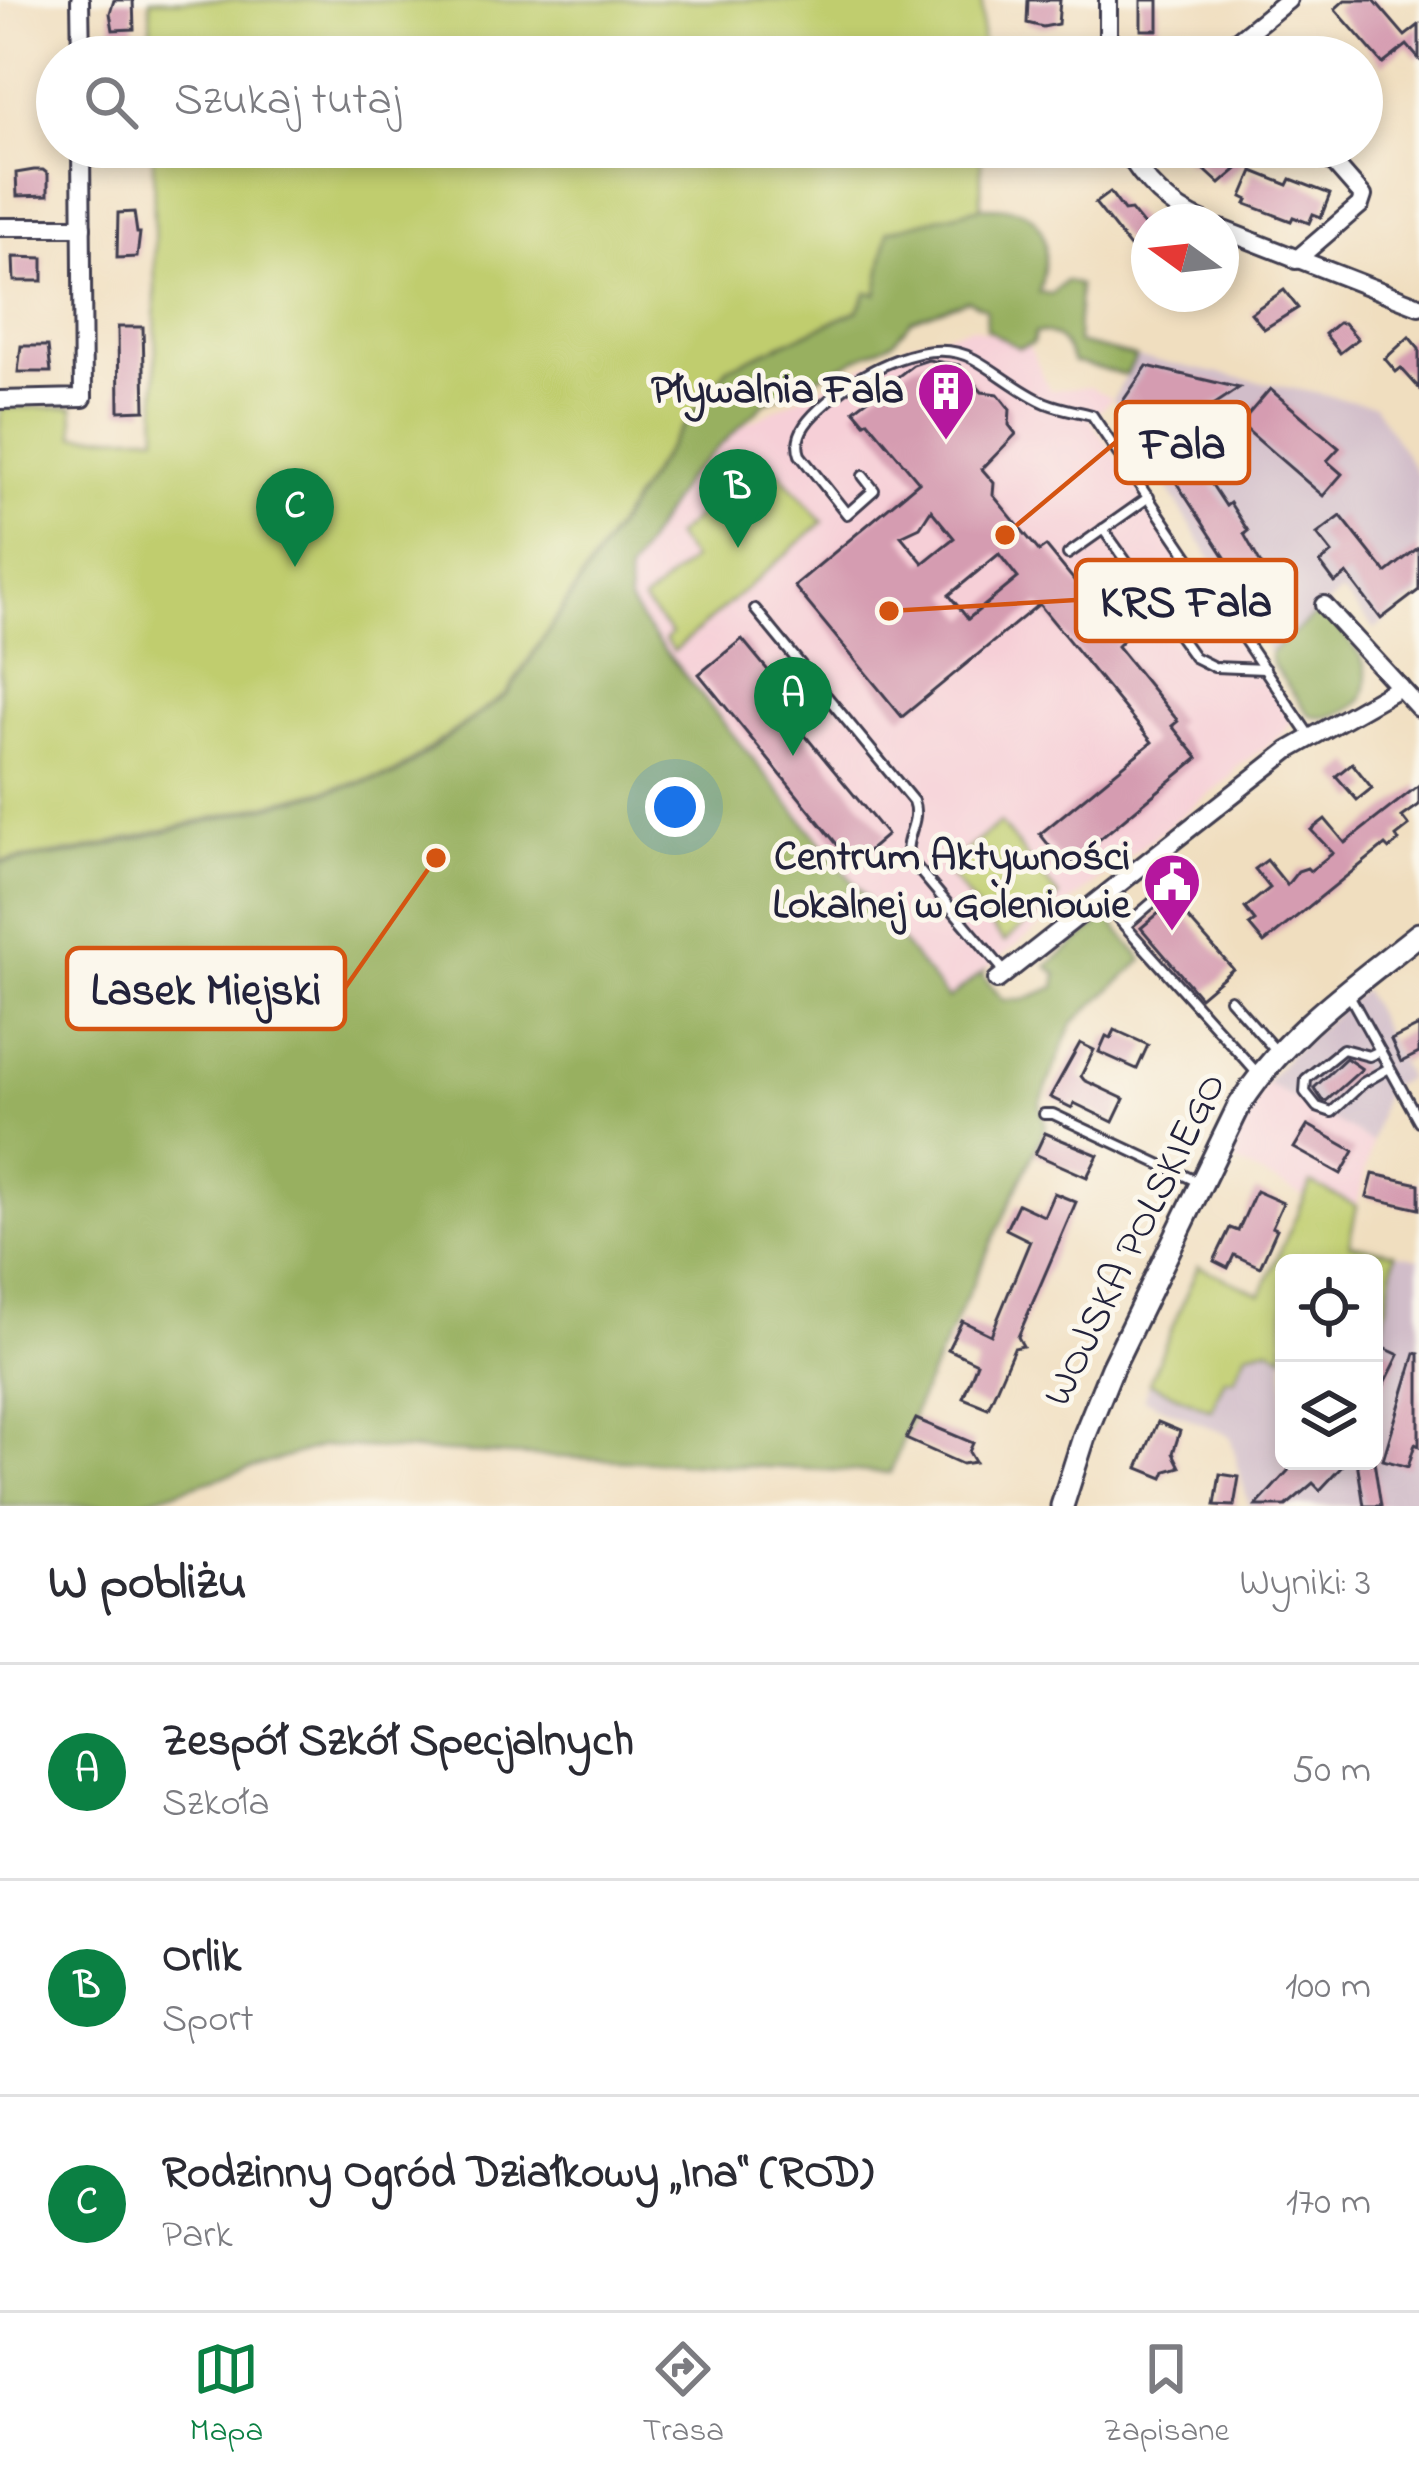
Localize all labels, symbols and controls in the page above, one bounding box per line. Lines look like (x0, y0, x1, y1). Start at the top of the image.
search box (36, 36, 1383, 168)
icon: search (78, 69, 144, 135)
text: Szukaj tutaj (174, 69, 401, 135)
north arrow (1131, 204, 1239, 312)
building icon: Pływalnia Fala (915, 360, 977, 442)
place label: Pływalnia Fala (651, 361, 904, 422)
callout: Fala (1116, 402, 1249, 483)
text: Fala (1138, 414, 1226, 480)
pin: B (699, 449, 777, 548)
pin: C (256, 468, 334, 567)
callout: KRS Fala (1076, 560, 1296, 641)
text: KRS Fala (1100, 572, 1272, 638)
pin: A (754, 657, 832, 756)
your location (645, 777, 705, 837)
place label: Centrum Aktywności Lokalnej w Goleniowie (772, 828, 1131, 937)
public building icon: Centrum Aktywności Lokalnej w Goleniowie (1141, 851, 1203, 933)
callout: Lasek Miejski (67, 948, 345, 1029)
text: Lasek Miejski (91, 960, 321, 1026)
street label: WOJSKA POLSKIEGO (1029, 1063, 1243, 1417)
map controls (1275, 1254, 1383, 1470)
button: locate (1275, 1254, 1383, 1362)
button: layers (1275, 1362, 1383, 1470)
text: W pobliżu (48, 1547, 247, 1622)
text: Wyniki: 3 (1240, 1556, 1371, 1613)
text: Zespół Szkół Specjalnych (162, 1710, 634, 1776)
text: A (75, 1743, 99, 1800)
text: 50 m (1292, 1743, 1371, 1800)
text: Szkoła (162, 1776, 269, 1833)
text: Orlik (162, 1926, 241, 1992)
text: B (74, 1959, 100, 2016)
text: 100 m (1285, 1959, 1371, 2016)
text: Sport (162, 1992, 254, 2049)
text: Rodzinny Ogród Działkowy „Ina“ (ROD) (162, 2142, 874, 2208)
text: C (76, 2175, 98, 2232)
text: 170 m (1286, 2175, 1371, 2232)
text: Park (162, 2208, 232, 2265)
tab: Mapa (190, 2336, 263, 2456)
tab: Trasa (642, 2336, 724, 2456)
tab: Zapisane (1103, 2336, 1229, 2456)

